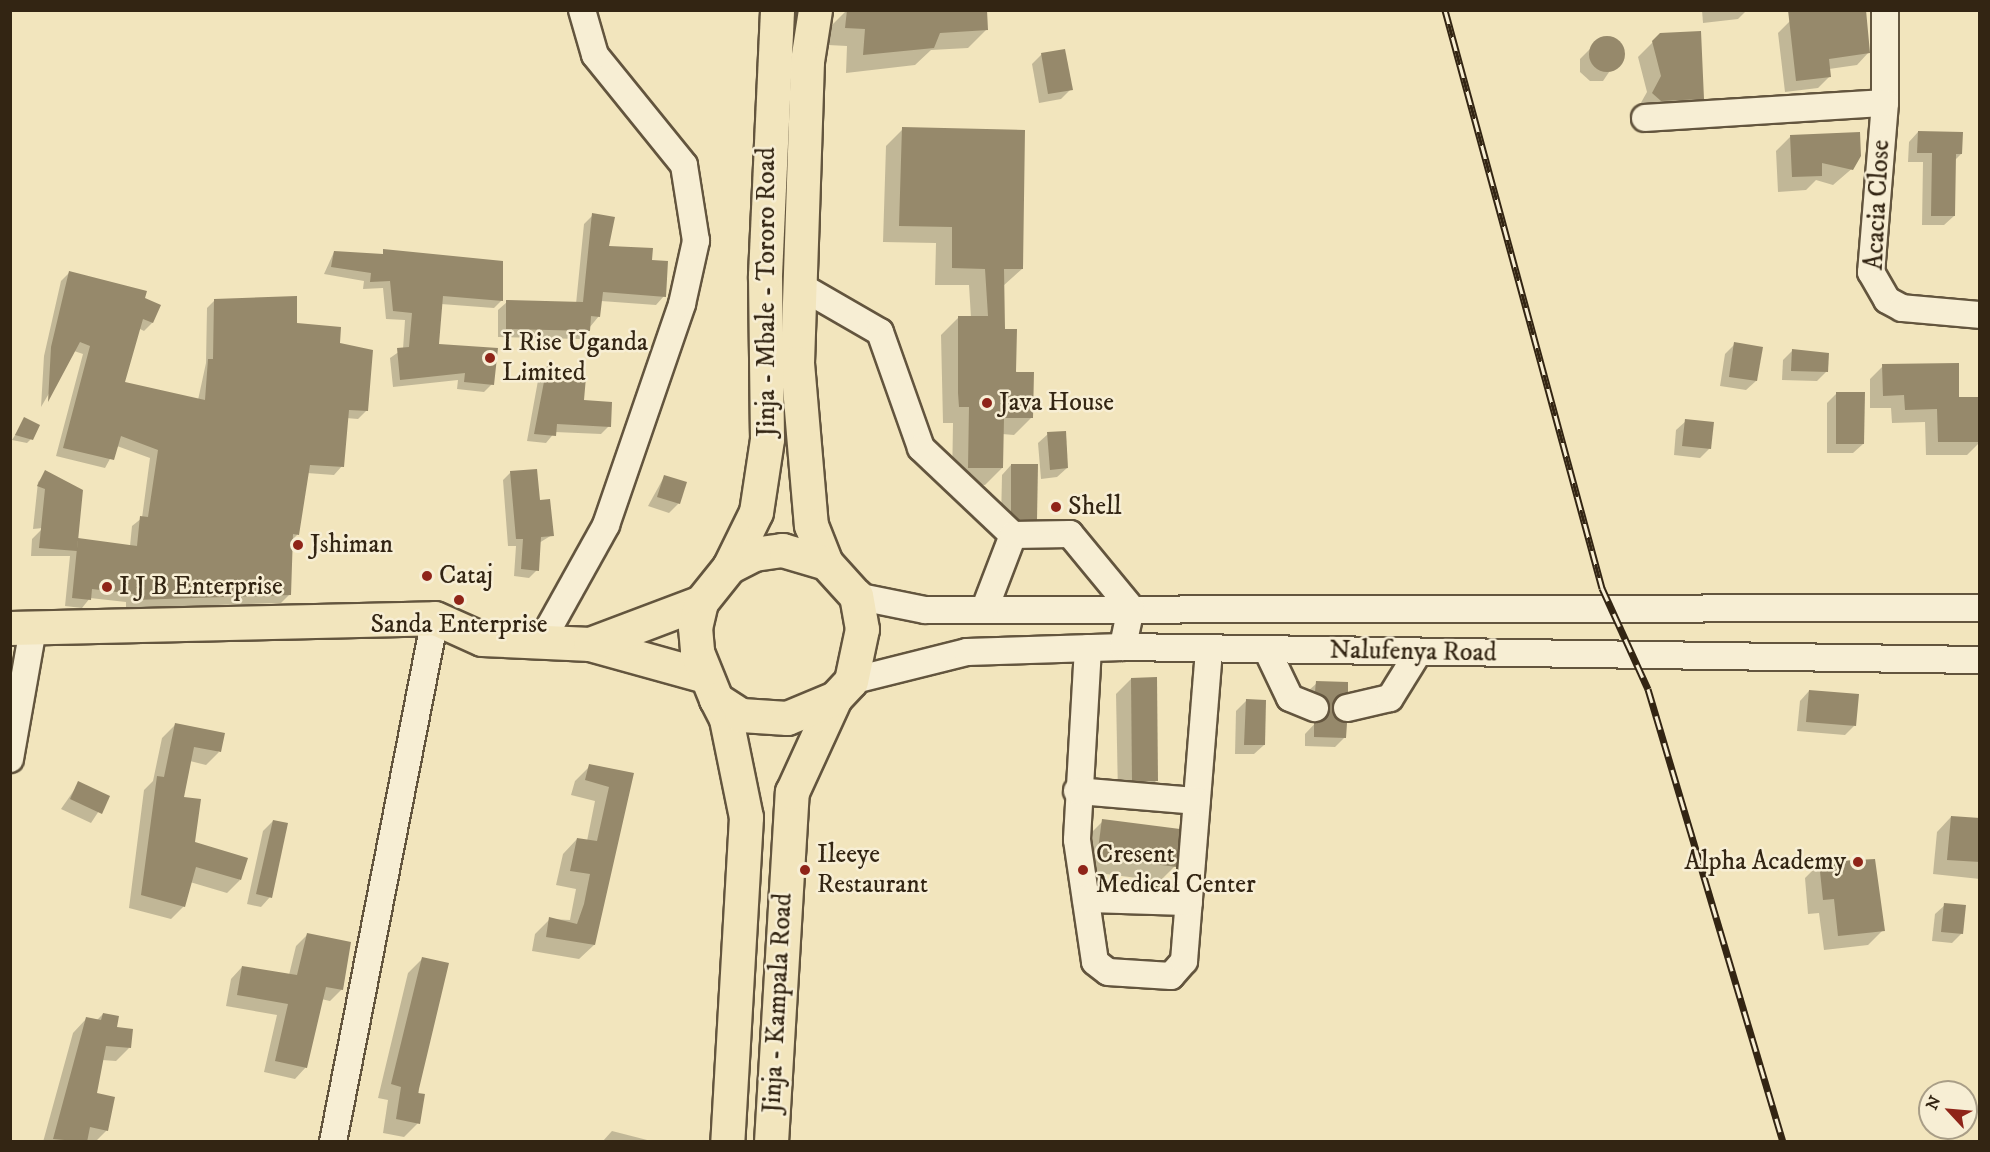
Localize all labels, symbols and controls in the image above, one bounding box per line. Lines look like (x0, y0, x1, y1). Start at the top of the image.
street label: Acacia Close (1859, 139, 1897, 271)
street label: Jinja - Mbale - Tororo Road (751, 147, 783, 437)
place label: I Rise Uganda Limited (502, 327, 648, 388)
marker: I Rise Uganda Limited (483, 351, 497, 365)
place label: Java House (999, 387, 1114, 419)
marker: Java House (980, 396, 994, 410)
place label: Shell (1068, 491, 1122, 523)
marker: Shell (1049, 500, 1063, 514)
place label: Jshiman (310, 529, 393, 561)
marker: Jshiman (291, 538, 305, 552)
place label: Cataj (439, 560, 493, 592)
marker: Cataj (420, 569, 434, 583)
place label: I J B Enterprise (119, 571, 283, 603)
marker: I J B Enterprise (100, 580, 114, 594)
marker: Sanda Enterprise (452, 593, 466, 607)
place label: Sanda Enterprise (370, 609, 548, 641)
street label: Nalufenya Road (1329, 635, 1497, 669)
place label: Ileeye Restaurant (817, 839, 928, 900)
place label: Cresent Medical Center (1096, 839, 1256, 900)
place label: Alpha Academy (1684, 846, 1846, 878)
marker: Alpha Academy (1851, 855, 1865, 869)
marker: Cresent Medical Center (1074, 861, 1092, 879)
marker: Ileeye Restaurant (798, 863, 812, 877)
street label: Jinja - Kampala Road (757, 892, 799, 1114)
north arrow (1918, 1080, 1978, 1140)
text: N (1922, 1093, 1945, 1113)

